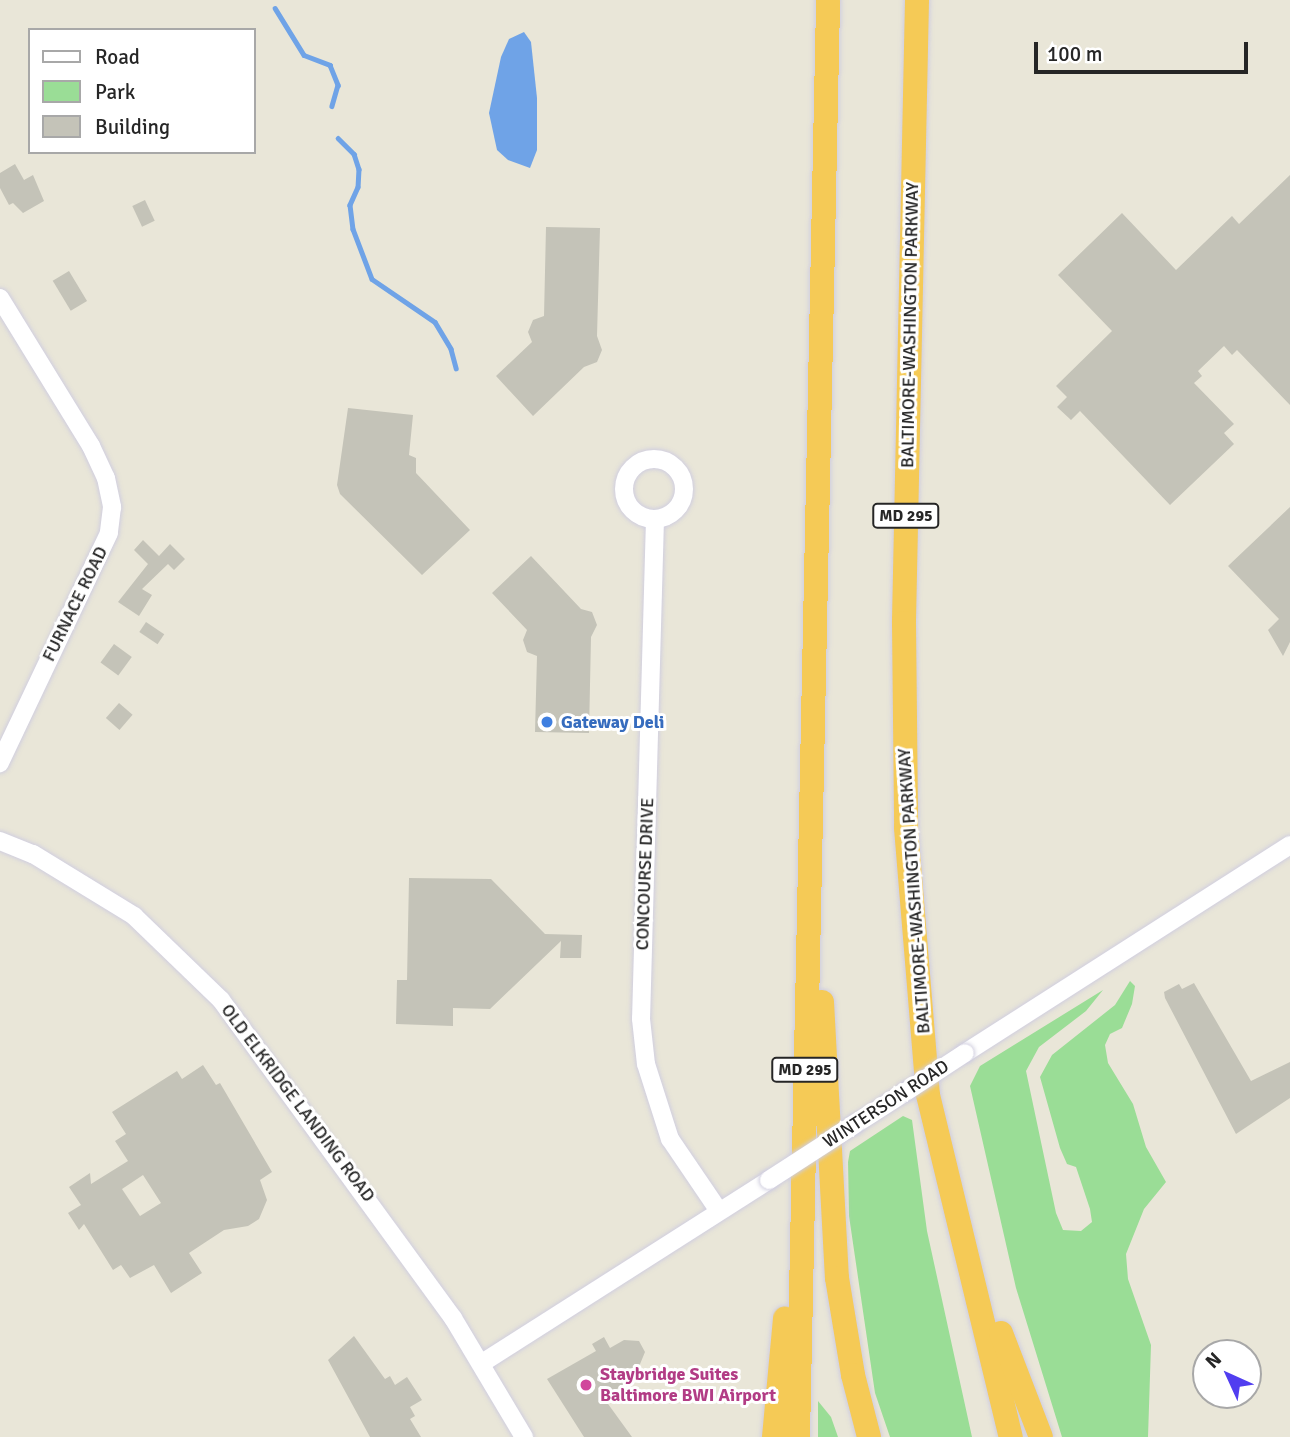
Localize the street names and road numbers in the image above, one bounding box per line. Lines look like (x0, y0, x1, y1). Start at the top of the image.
street label: BALTIMORE-WASHINGTON PARKWAY (897, 182, 923, 468)
road number: MD 295 (871, 503, 941, 528)
street label: FURNACE ROAD (38, 543, 112, 665)
street label: BALTIMORE-WASHINGTON PARKWAY (893, 748, 935, 1034)
street label: CONCOURSE DRIVE (632, 797, 658, 951)
street label: OLD ELKRIDGE LANDING ROAD (216, 1000, 380, 1206)
street label: WINTERSON ROAD (819, 1055, 953, 1153)
road number: MD 295 (770, 1058, 840, 1082)

